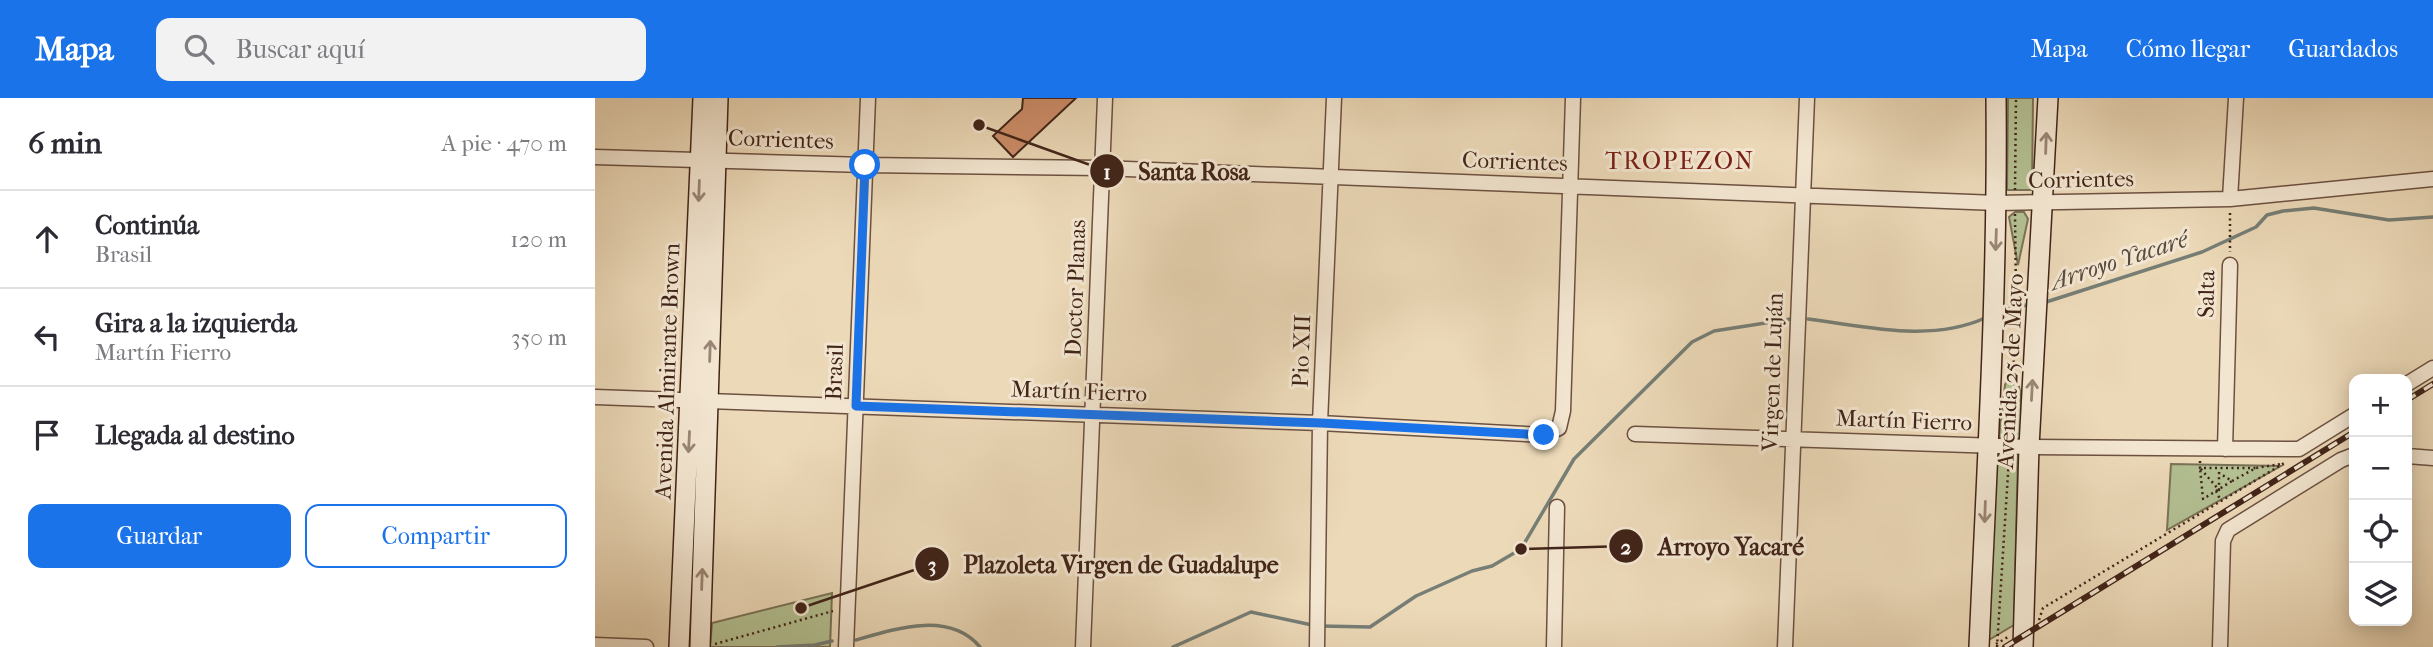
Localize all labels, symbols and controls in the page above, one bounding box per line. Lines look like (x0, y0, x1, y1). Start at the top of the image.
search box (156, 18, 646, 81)
text: Mapa (35, 30, 114, 69)
icon: search (180, 30, 218, 68)
text: Buscar aquí (236, 34, 365, 65)
text: Mapa (2030, 35, 2088, 63)
text: Cómo llegar (2126, 35, 2250, 63)
text: Guardados (2288, 35, 2398, 63)
street label: Corrientes (728, 124, 834, 155)
text: 6 min (28, 126, 102, 161)
text: A pie · 470 m (442, 130, 567, 157)
one-way arrow (2040, 132, 2053, 155)
street label: Corrientes (1462, 146, 1568, 177)
district label: TROPEZON (1605, 147, 1755, 175)
route start (849, 149, 880, 180)
callout: Santa Rosa (1090, 149, 1264, 194)
text: Santa Rosa (1138, 158, 1251, 186)
text: 1 (1103, 160, 1111, 184)
street label: Corrientes (2028, 165, 2134, 194)
one-way arrow (693, 179, 706, 202)
text: Continúa (95, 210, 199, 241)
street label: Doctor Planas (1060, 219, 1091, 357)
icon: ahead (28, 220, 66, 258)
water label: Arroyo Yacaré (2044, 224, 2194, 296)
text: 120 m (510, 226, 567, 253)
one-way arrow (1989, 228, 2002, 251)
text: Brasil (95, 241, 152, 268)
street label: Avenida Almirante Brown (649, 242, 685, 501)
street label: Salta (2193, 270, 2220, 318)
street label: Avenida 25 de Mayo (1992, 273, 2029, 470)
street label: Virgen de Luján (1756, 291, 1789, 453)
text: Gira a la izquierda (95, 308, 297, 339)
street label: Pio XII (1287, 314, 1316, 388)
icon: left (28, 318, 66, 356)
text: 350 m (511, 324, 567, 351)
text: Martín Fierro (95, 339, 231, 366)
one-way arrow (704, 340, 717, 363)
street label: Brasil (820, 342, 849, 401)
map controls (2349, 374, 2412, 626)
button: + (2349, 374, 2412, 437)
street label: Martín Fierro (1010, 376, 1148, 407)
one-way arrow (2025, 378, 2038, 401)
street label: Martín Fierro (1835, 405, 1973, 436)
icon: arrive (28, 416, 66, 454)
route end (1528, 419, 1559, 450)
text: Llegada al destino (95, 420, 295, 451)
one-way arrow (682, 431, 695, 454)
button: − (2349, 437, 2412, 500)
button: locate (2349, 500, 2412, 563)
one-way arrow (1978, 501, 1991, 524)
button: Guardar (28, 504, 291, 568)
button: Compartir (305, 504, 567, 568)
callout: Arroyo Yacaré (1609, 524, 1818, 569)
text: Arroyo Yacaré (1656, 533, 1804, 561)
text: 2 (1621, 535, 1632, 559)
callout: Plazoleta Virgen de Guadalupe (914, 542, 1292, 587)
text: Plazoleta Virgen de Guadalupe (963, 551, 1279, 579)
text: 3 (928, 553, 936, 577)
button: layers (2349, 563, 2412, 626)
one-way arrow (696, 568, 709, 591)

